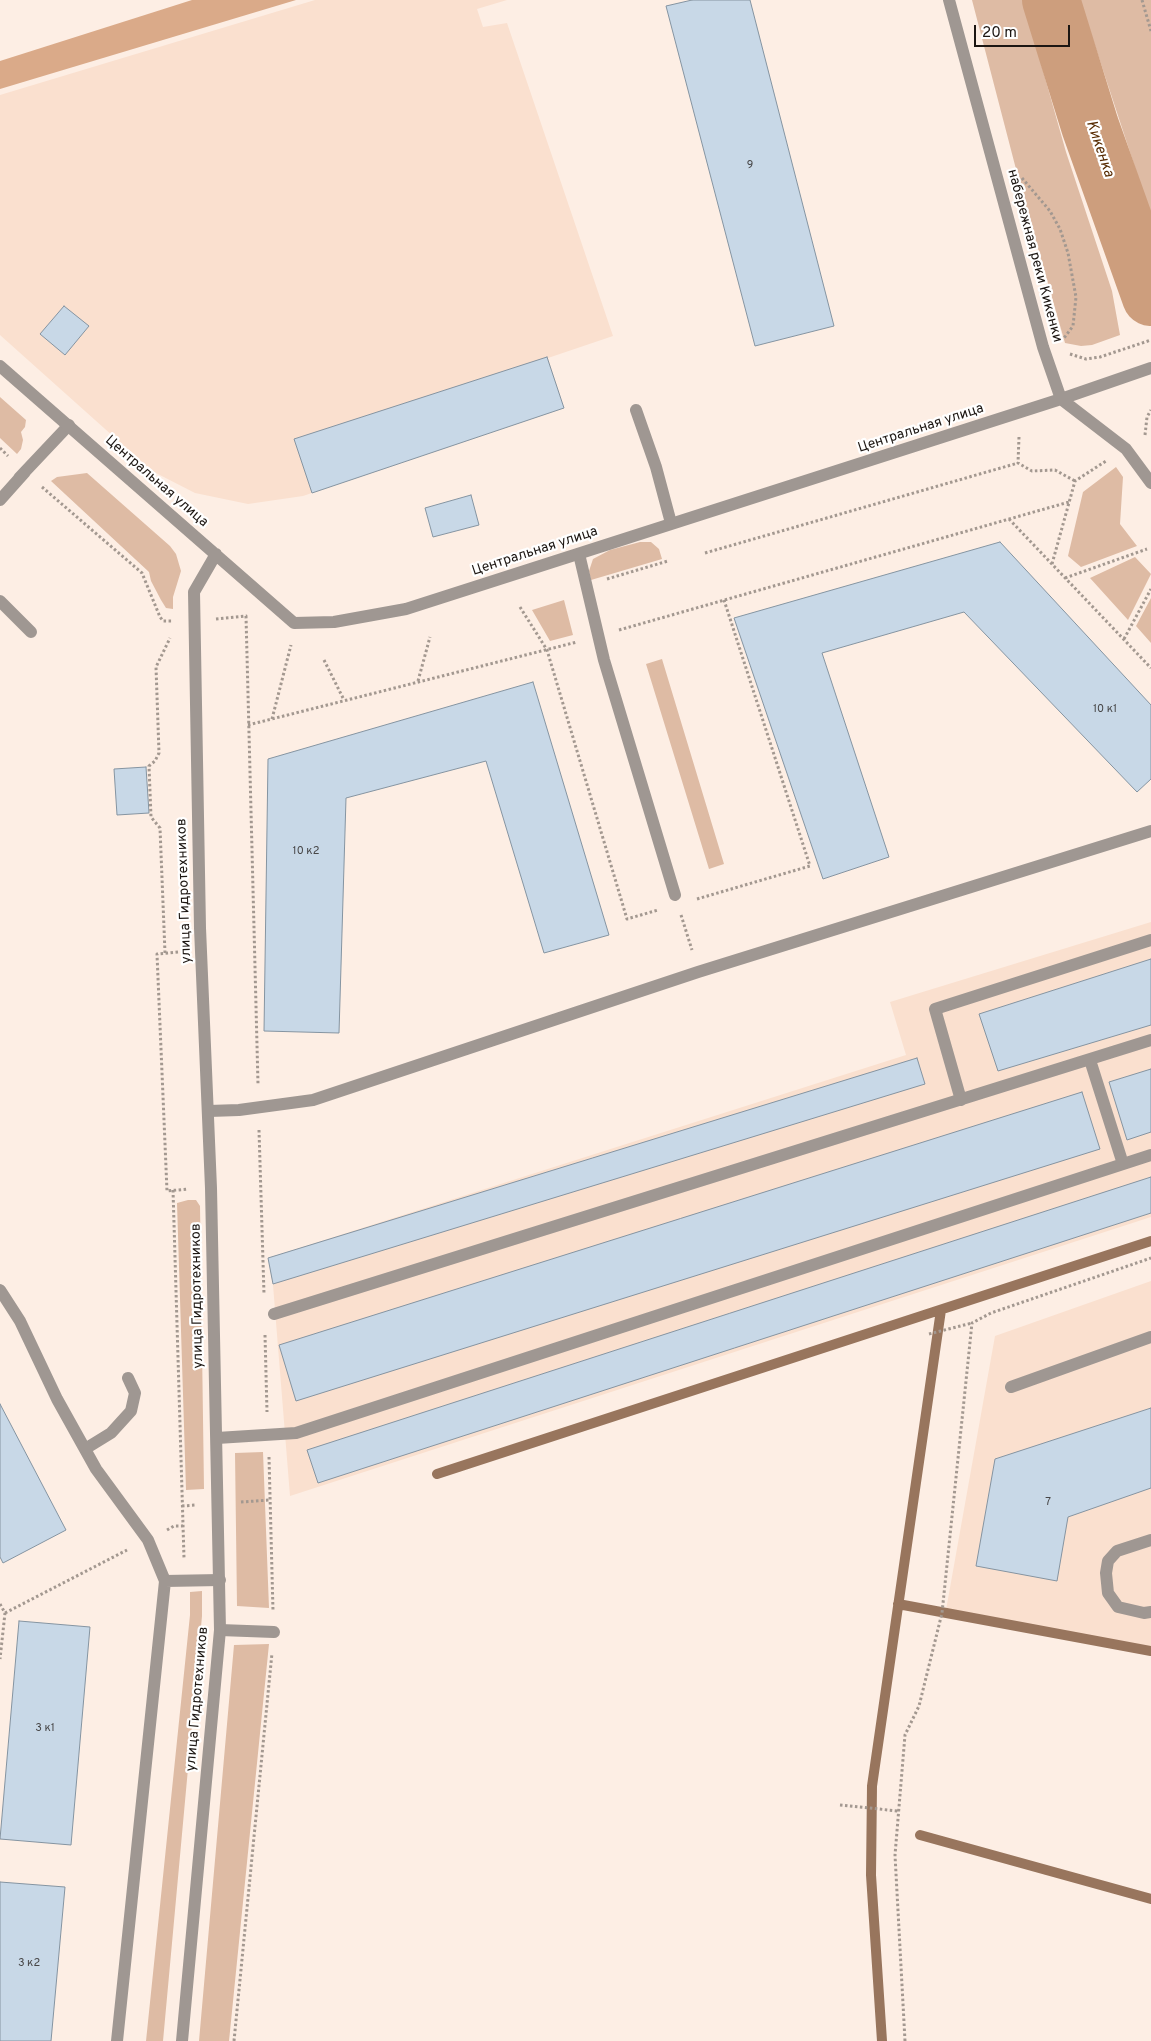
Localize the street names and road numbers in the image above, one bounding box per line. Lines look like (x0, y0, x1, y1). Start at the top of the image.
street label: набережная реки Кикенки (1003, 168, 1065, 344)
street label: Центральная улица (856, 401, 986, 457)
street label: Центральная улица (101, 433, 211, 531)
street label: Центральная улица (470, 524, 600, 580)
street label: улица Гидротехников (174, 818, 196, 964)
street label: улица Гидротехников (188, 1223, 208, 1369)
street label: улица Гидротехников (183, 1626, 213, 1772)

